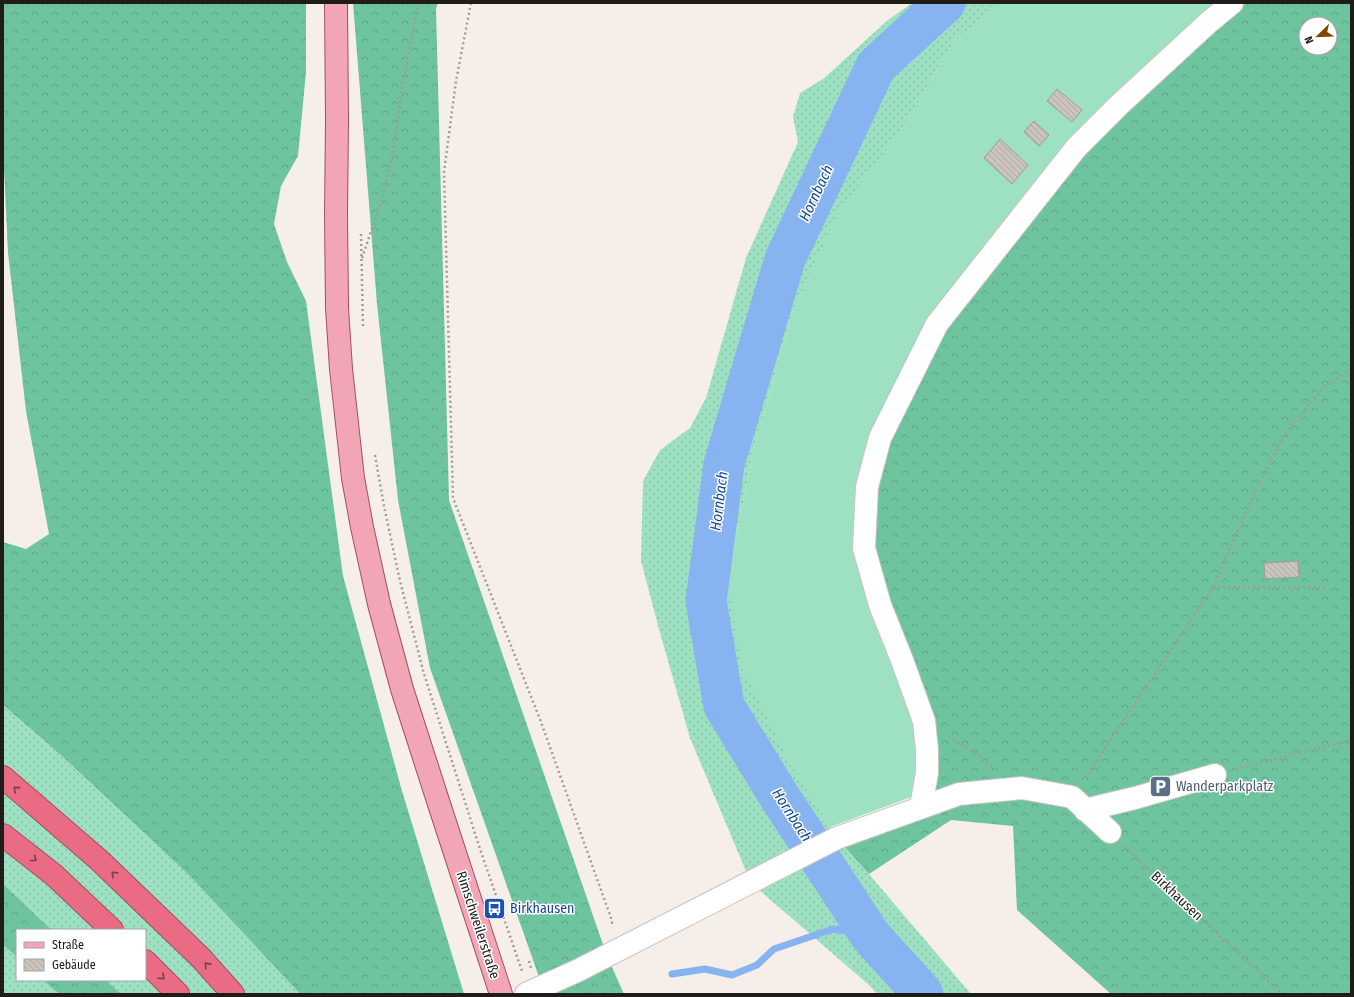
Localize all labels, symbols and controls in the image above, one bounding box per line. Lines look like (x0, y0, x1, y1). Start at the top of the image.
north arrow (1298, 16, 1338, 56)
text: N (1302, 34, 1317, 45)
water label: Hornbach (795, 162, 837, 224)
water label: Hornbach (706, 470, 732, 532)
parking icon: Wanderparkplatz (1147, 773, 1173, 799)
place label: Wanderparkplatz (1176, 778, 1274, 795)
water label: Hornbach (768, 785, 816, 845)
one-way arrow (13, 786, 21, 793)
one-way arrow (29, 854, 36, 861)
street label: Birkhausen (1148, 868, 1206, 924)
street label: Rimschweilerstraße (453, 869, 503, 981)
one-way arrow (111, 871, 119, 879)
bus stop icon: Birkhausen (482, 895, 508, 921)
place label: Birkhausen (510, 900, 574, 917)
legend (16, 929, 146, 981)
text: Straße (52, 938, 84, 952)
text: Gebäude (52, 958, 96, 972)
one-way arrow (204, 962, 212, 970)
one-way arrow (157, 973, 165, 980)

